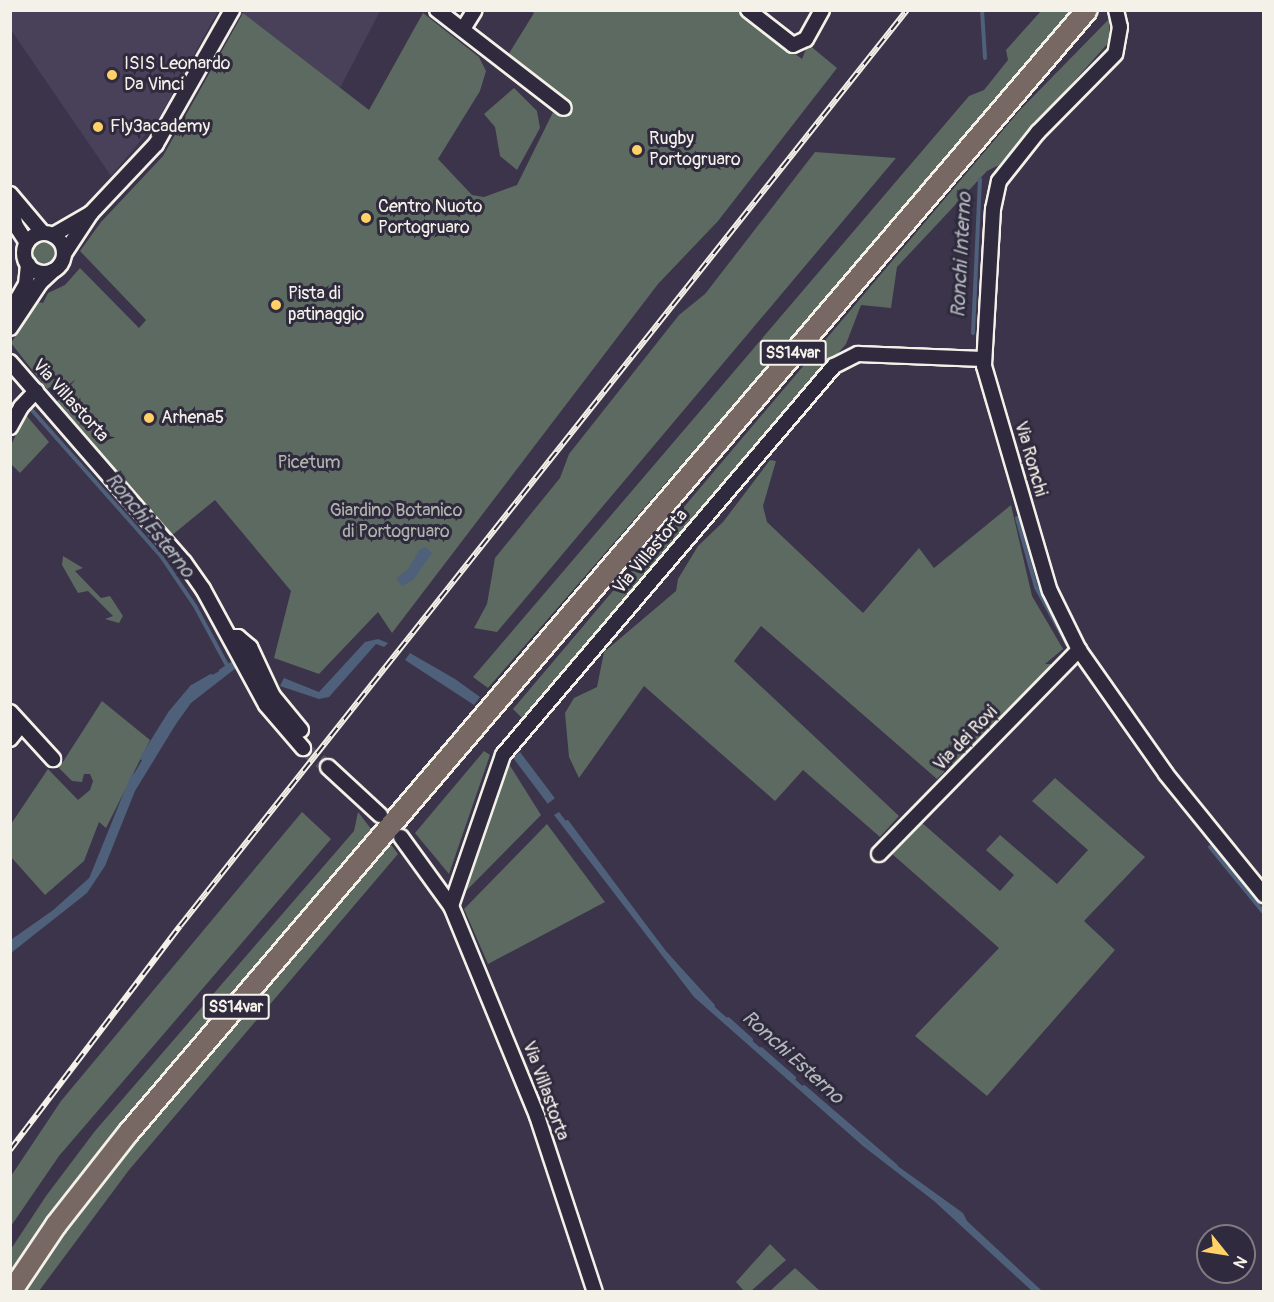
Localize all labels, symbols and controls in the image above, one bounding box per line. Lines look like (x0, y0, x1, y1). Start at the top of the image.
place label: ISIS Leonardo Da Vinci (124, 54, 230, 97)
marker: ISIS Leonardo Da Vinci (105, 68, 119, 82)
place label: Fly3academy (110, 116, 210, 138)
marker: Fly3academy (91, 120, 105, 134)
place label: Rugby Portogruaro (649, 129, 741, 172)
marker: Rugby Portogruaro (630, 143, 644, 157)
water label: Ronchi Interno (946, 192, 976, 318)
place label: Centro Nuoto Portogruaro (378, 197, 482, 240)
marker: Centro Nuoto Portogruaro (359, 211, 373, 225)
place label: Pista di patinaggio (288, 284, 364, 326)
marker: Pista di patinaggio (269, 298, 283, 312)
road number: SS14var (758, 340, 828, 366)
street label: Via Villastorta (27, 355, 113, 447)
place label: Arhena5 (161, 407, 224, 429)
marker: Arhena5 (142, 411, 156, 425)
street label: Via Ronchi (1009, 419, 1051, 499)
park label: Picetum (278, 452, 340, 474)
water label: Ronchi Esterno (100, 468, 200, 582)
park label: Giardino Botanico di Portogruaro (330, 501, 462, 544)
street label: Via Villastorta (609, 505, 693, 599)
street label: Via dei Rovi (930, 702, 1002, 776)
road number: SS14var (202, 994, 270, 1020)
water label: Ronchi Esterno (737, 1005, 849, 1109)
street label: Via Villastorta (517, 1038, 573, 1144)
north arrow (1196, 1224, 1256, 1284)
text: N (1228, 1252, 1251, 1272)

